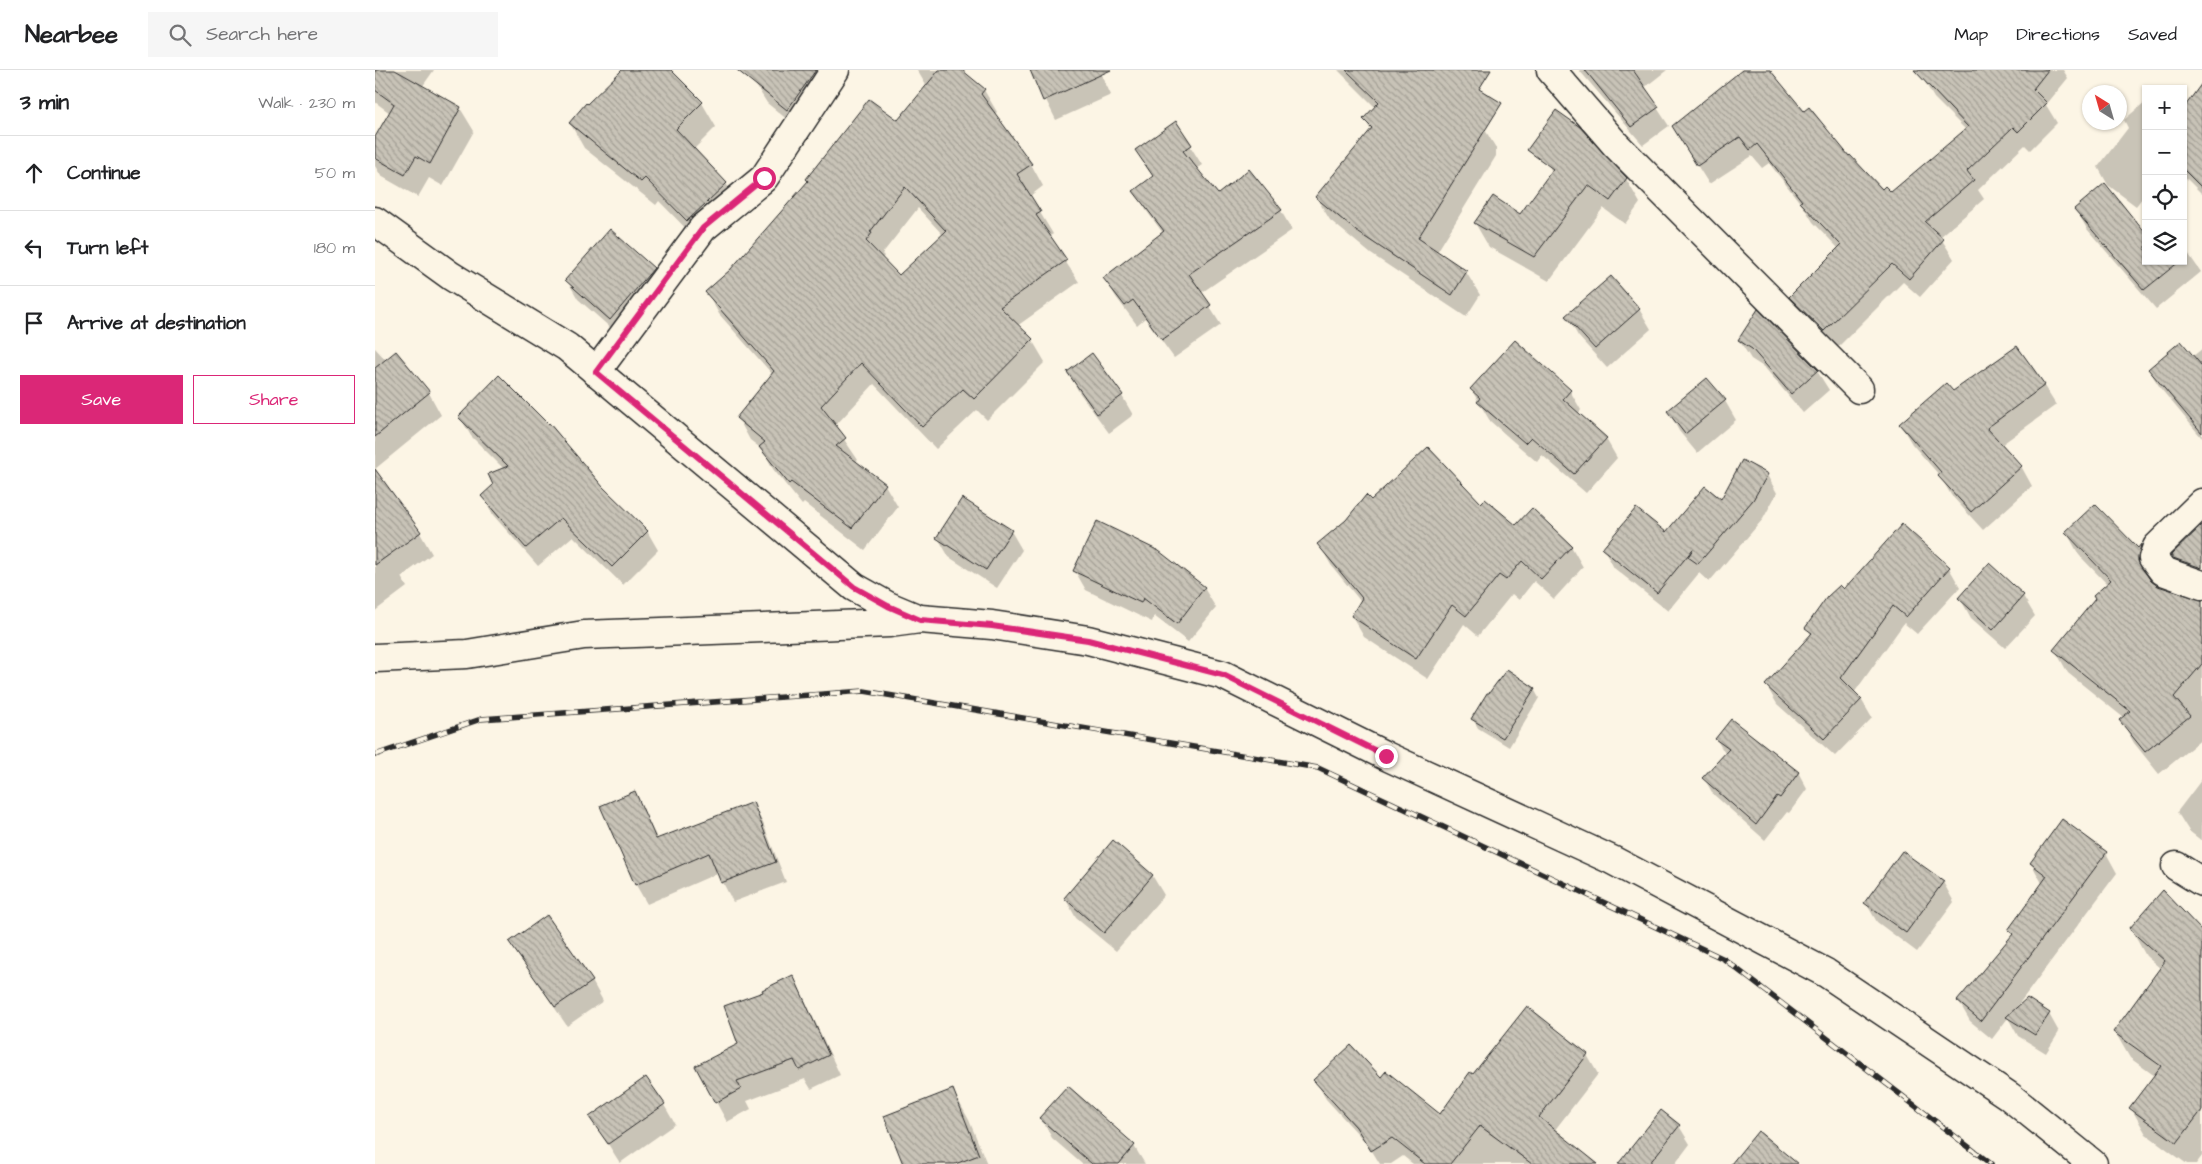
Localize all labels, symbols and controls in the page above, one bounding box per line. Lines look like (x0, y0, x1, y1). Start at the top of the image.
search box (148, 12, 498, 57)
text: Nearbee (25, 18, 118, 52)
icon: search (166, 21, 194, 49)
text: Search here (206, 21, 318, 48)
text: Map (1954, 22, 1988, 47)
text: Directions (2016, 22, 2100, 47)
text: Saved (2128, 22, 2177, 47)
north arrow (2082, 85, 2127, 130)
map controls (2142, 85, 2187, 265)
button: + (2142, 85, 2187, 130)
text: 3 min (20, 88, 69, 117)
text: Walk · 230 m (258, 92, 355, 114)
button: − (2142, 130, 2187, 175)
icon: ahead (20, 159, 48, 187)
text: Continue (67, 160, 141, 187)
text: 50 m (315, 162, 355, 184)
route start (753, 167, 776, 190)
button: locate (2142, 175, 2187, 220)
button: layers (2142, 220, 2187, 265)
icon: left (20, 234, 48, 262)
text: Turn left (67, 235, 148, 262)
text: 180 m (314, 237, 355, 259)
icon: arrive (20, 309, 48, 337)
text: Arrive at destination (67, 310, 246, 337)
button: Save (20, 375, 183, 424)
button: Share (193, 375, 355, 424)
route end (1375, 745, 1398, 768)

